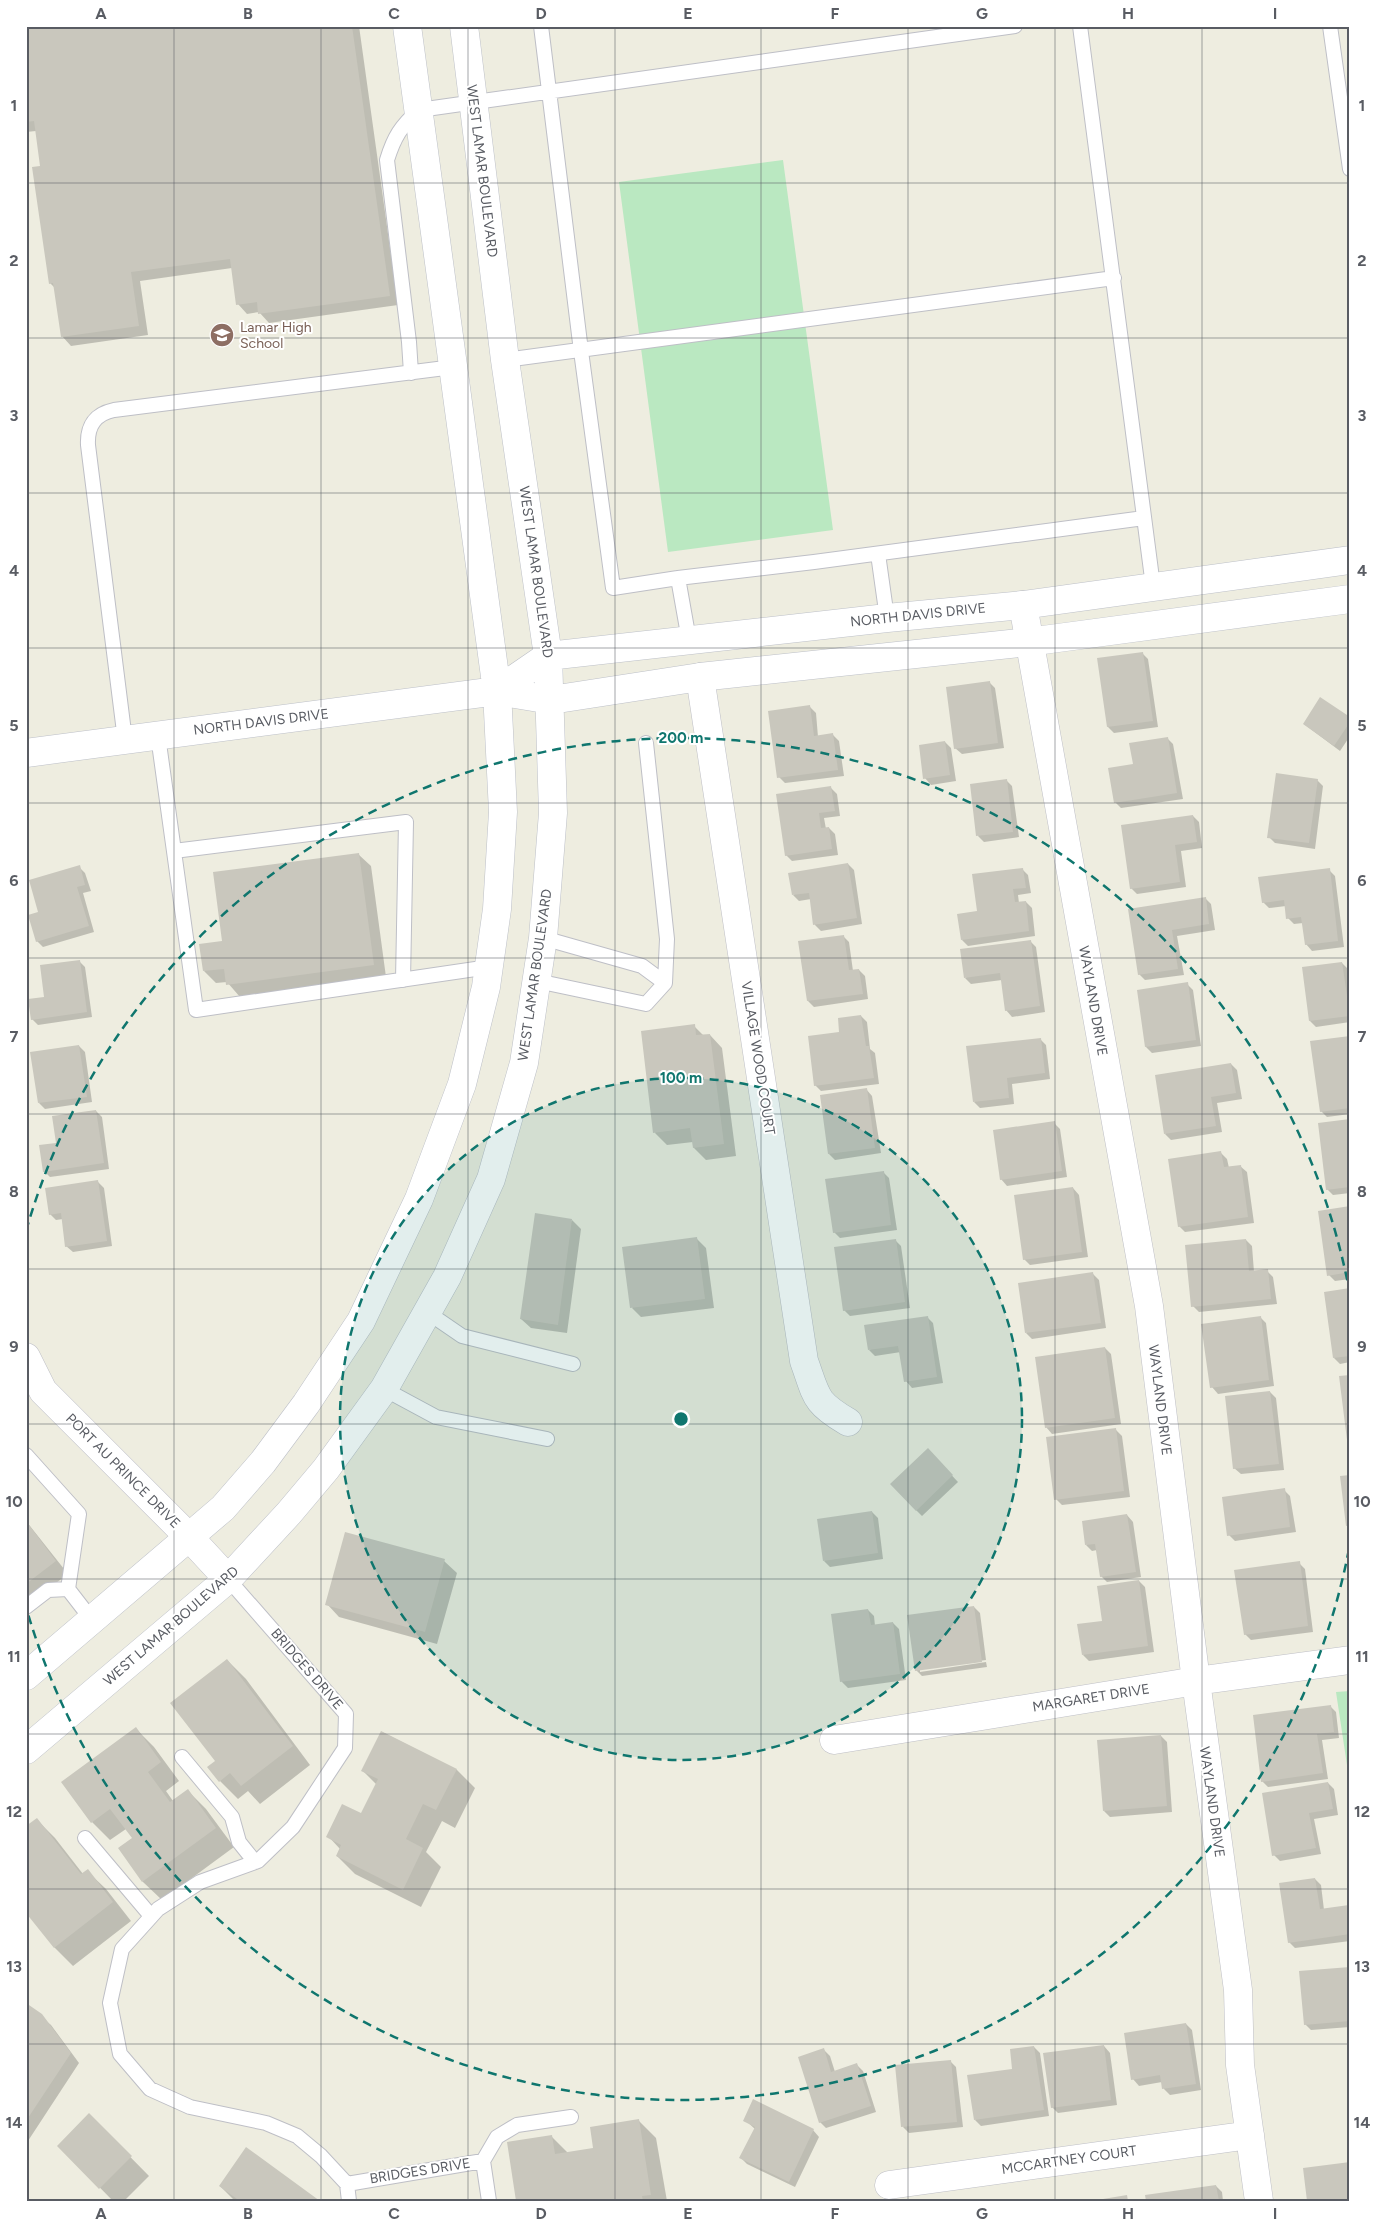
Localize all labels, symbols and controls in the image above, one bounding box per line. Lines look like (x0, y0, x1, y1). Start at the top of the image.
text: A (95, 4, 107, 23)
text: B (243, 4, 253, 23)
text: C (388, 4, 400, 23)
text: D (535, 4, 547, 23)
text: E (683, 4, 693, 23)
text: F (831, 4, 840, 23)
text: G (976, 4, 988, 23)
text: H (1122, 4, 1134, 23)
text: I (1273, 4, 1277, 23)
street label: WEST LAMAR BOULEVARD (463, 84, 501, 258)
text: 1 (11, 96, 17, 115)
text: 1 (1359, 96, 1365, 115)
text: 2 (9, 251, 19, 270)
text: 2 (1357, 251, 1367, 270)
place label: Lamar High School (240, 319, 312, 352)
school or university icon: Lamar High School (209, 322, 235, 348)
text: 3 (10, 406, 19, 425)
text: 3 (1358, 406, 1367, 425)
street label: WEST LAMAR BOULEVARD (515, 485, 557, 659)
text: 4 (9, 561, 19, 580)
text: 4 (1357, 561, 1367, 580)
street label: NORTH DAVIS DRIVE (849, 599, 987, 631)
street label: NORTH DAVIS DRIVE (192, 705, 330, 739)
text: 5 (9, 716, 19, 735)
text: 5 (1357, 716, 1367, 735)
text: 200 m (659, 729, 703, 747)
text: 6 (9, 871, 19, 890)
text: 6 (1357, 871, 1367, 890)
street label: WEST LAMAR BOULEVARD (514, 888, 556, 1062)
street label: WAYLAND DRIVE (1075, 945, 1111, 1057)
street label: VILLAGE WOOD COURT (737, 980, 779, 1136)
text: 7 (10, 1027, 19, 1046)
text: 7 (1358, 1027, 1367, 1046)
text: 100 m (660, 1069, 702, 1087)
text: 8 (9, 1182, 19, 1201)
text: 8 (1357, 1182, 1367, 1201)
text: 9 (9, 1337, 19, 1356)
text: 9 (1357, 1337, 1367, 1356)
street label: WAYLAND DRIVE (1145, 1344, 1175, 1456)
street label: PORT AU PRINCE DRIVE (62, 1410, 184, 1532)
centre of rings (672, 1410, 690, 1428)
text: 10 (5, 1492, 23, 1511)
text: 10 (1353, 1492, 1371, 1511)
street label: WEST LAMAR BOULEVARD (100, 1563, 242, 1689)
street label: BRIDGES DRIVE (267, 1625, 347, 1713)
text: 11 (7, 1647, 21, 1666)
text: 11 (1355, 1647, 1369, 1666)
street label: MARGARET DRIVE (1031, 1680, 1151, 1716)
street label: WAYLAND DRIVE (1196, 1746, 1228, 1858)
text: 12 (6, 1802, 22, 1821)
text: 12 (1354, 1802, 1370, 1821)
text: 13 (6, 1957, 22, 1976)
text: 13 (1354, 1957, 1370, 1976)
text: 14 (6, 2113, 22, 2132)
text: 14 (1354, 2113, 1370, 2132)
street label: MCCARTNEY COURT (1000, 2142, 1138, 2178)
street label: BRIDGES DRIVE (368, 2155, 472, 2187)
text: A (95, 2204, 107, 2223)
text: B (243, 2204, 253, 2223)
text: C (388, 2204, 400, 2223)
text: D (535, 2204, 547, 2223)
text: E (683, 2204, 693, 2223)
text: F (831, 2204, 840, 2223)
text: G (976, 2204, 988, 2223)
text: H (1122, 2204, 1134, 2223)
text: I (1273, 2204, 1277, 2223)

